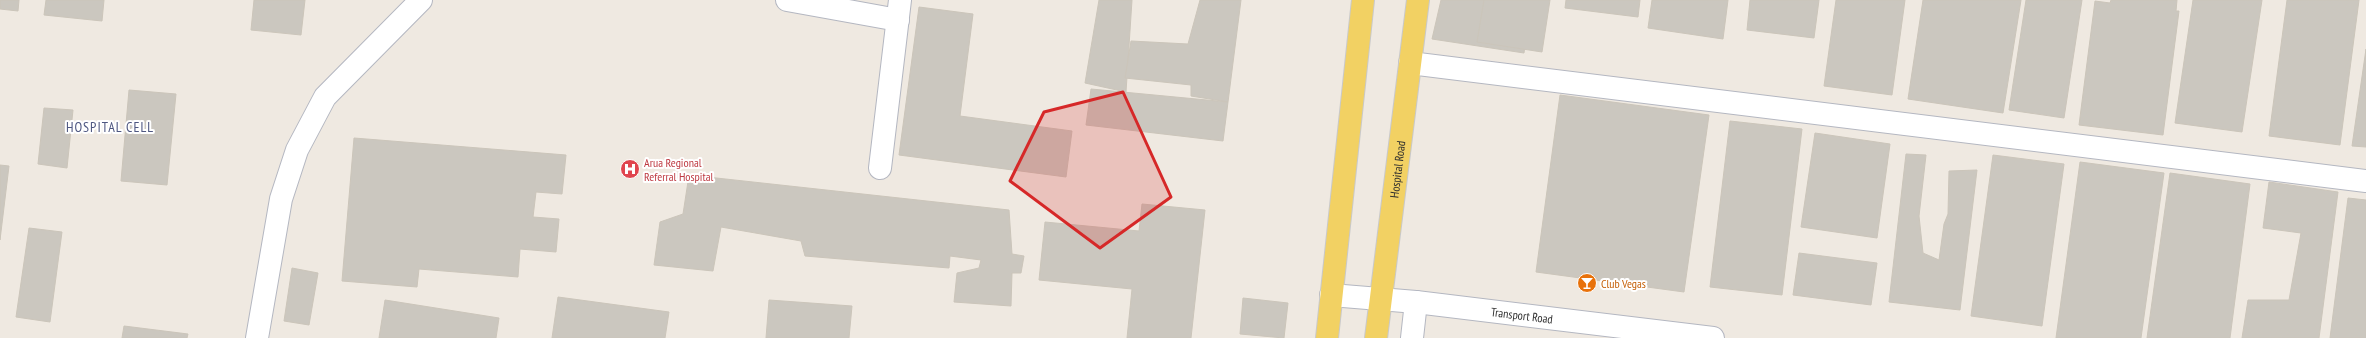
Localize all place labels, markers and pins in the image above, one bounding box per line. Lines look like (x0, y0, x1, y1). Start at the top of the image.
place label: Arua Regional Referral Hospital (644, 155, 714, 184)
hospital icon: Arua Regional Referral Hospital (619, 158, 641, 180)
bar icon: Club Vegas (1576, 272, 1598, 294)
place label: Club Vegas (1601, 276, 1646, 291)

